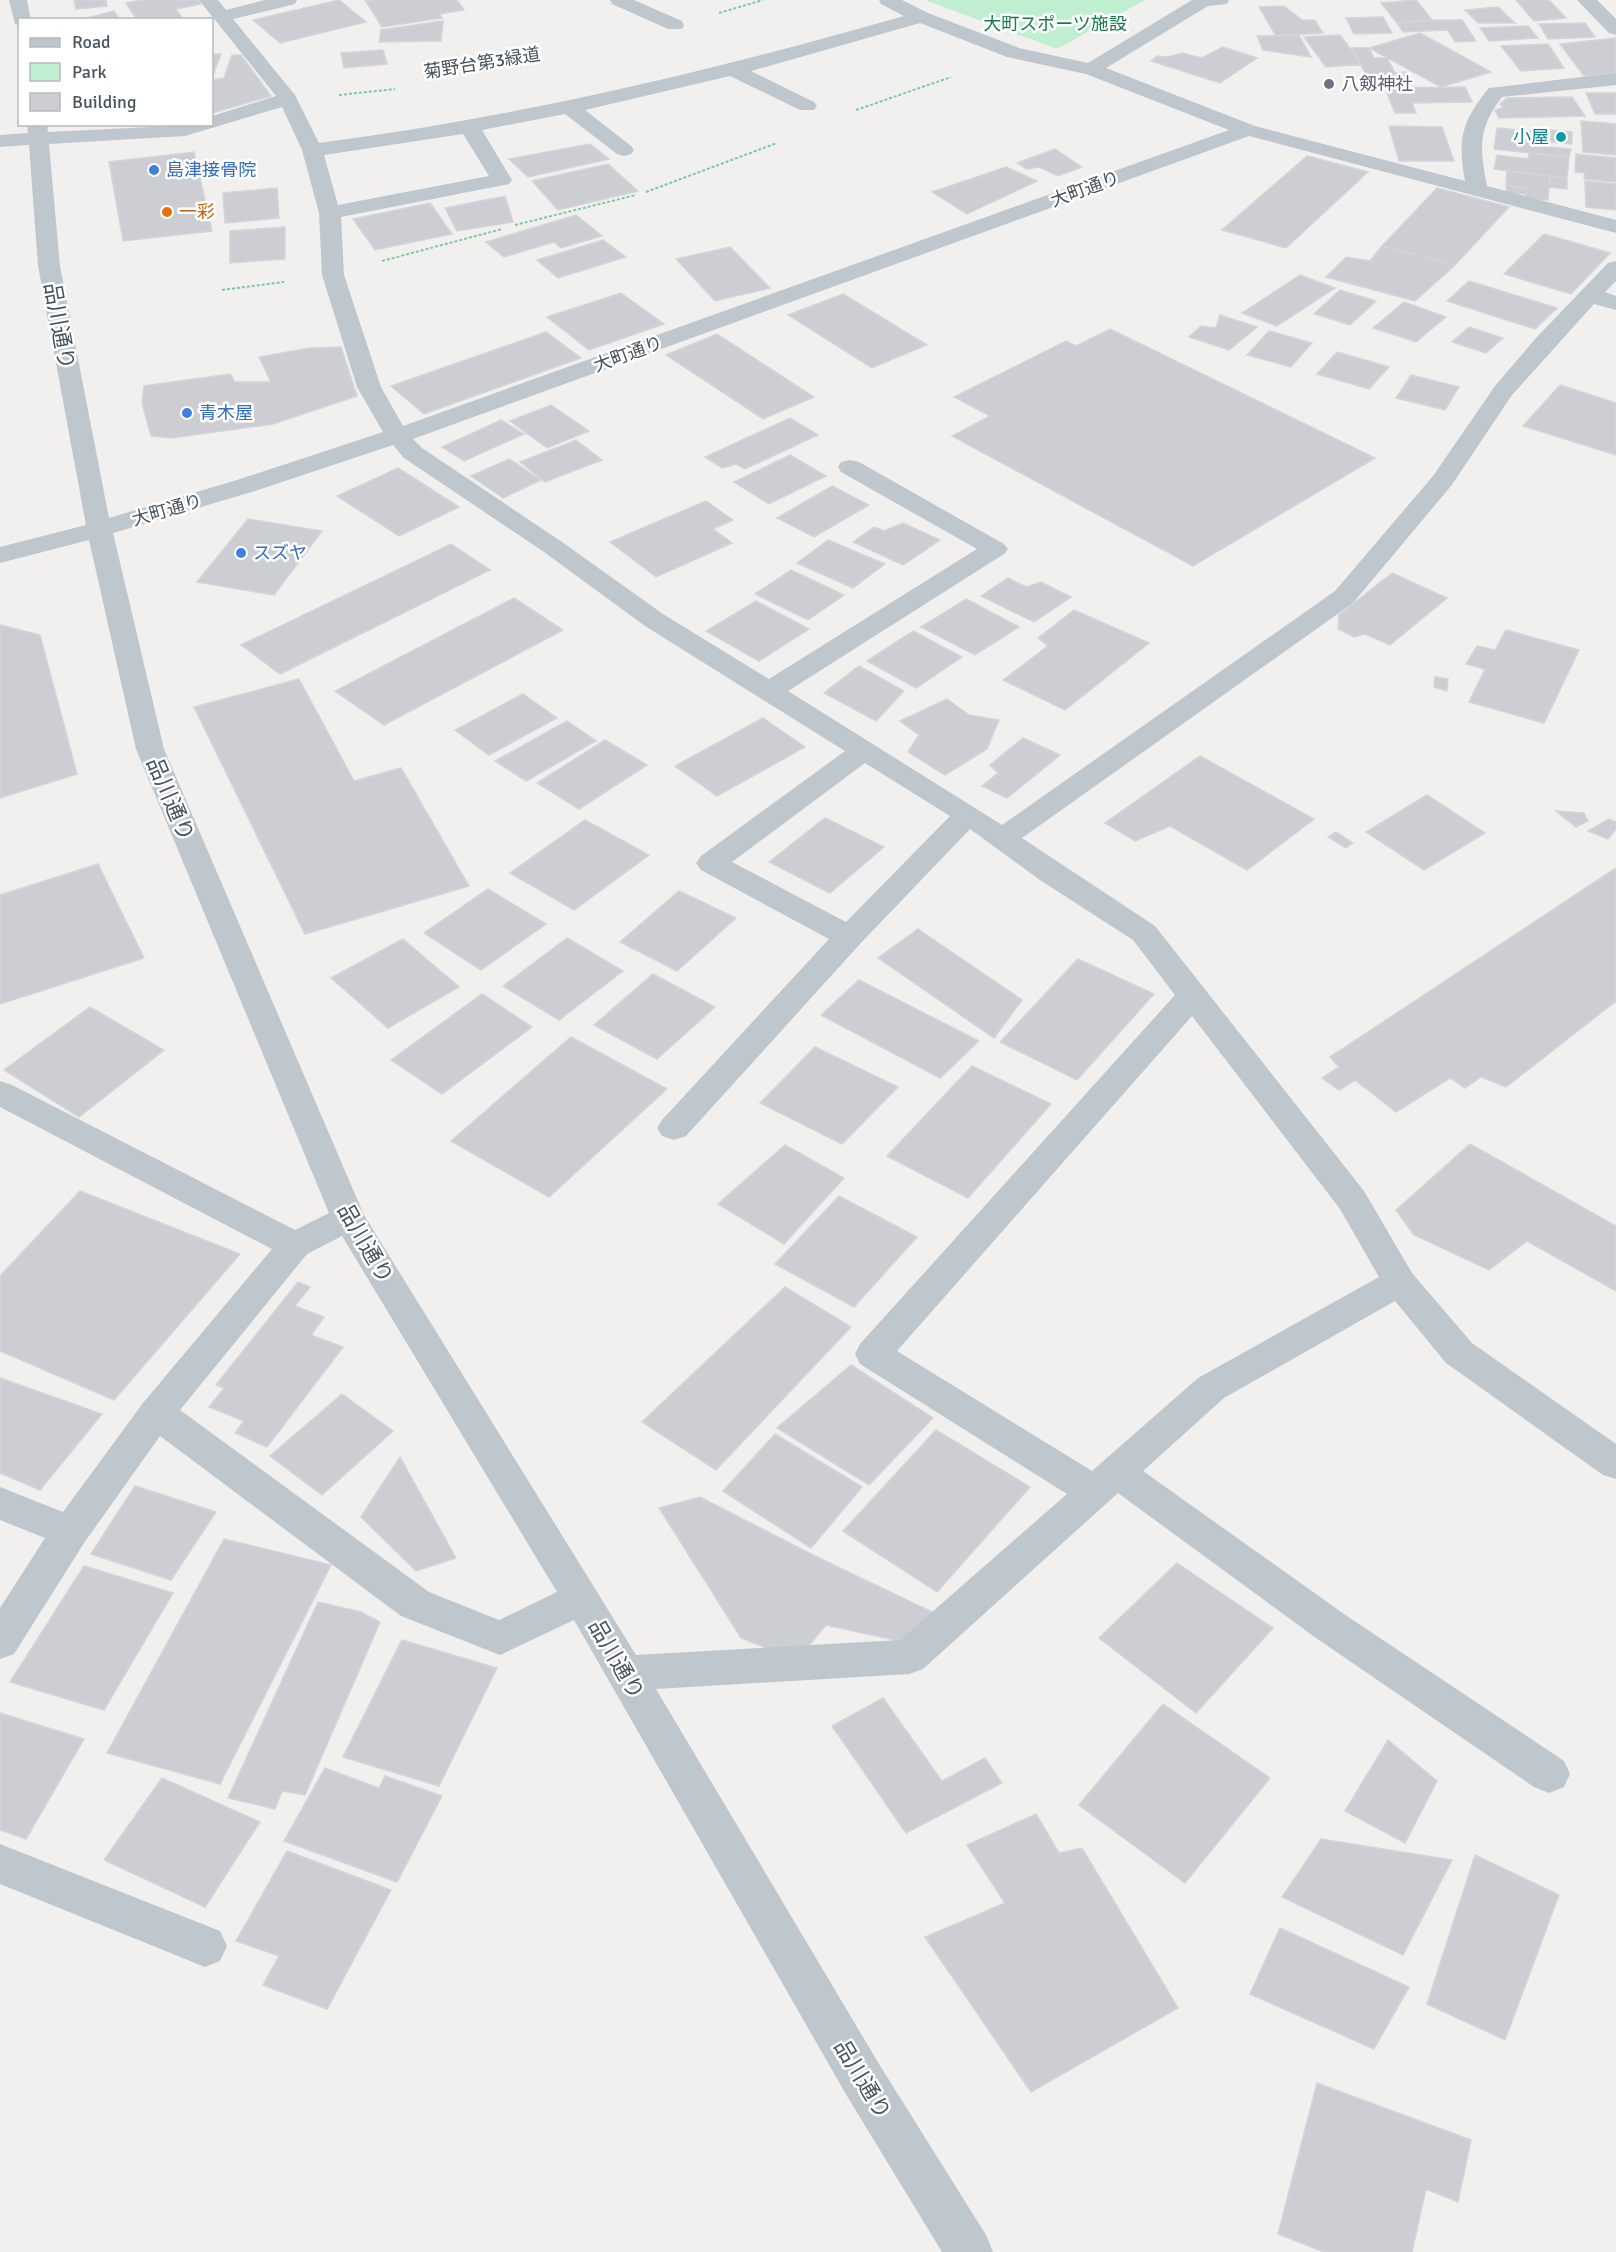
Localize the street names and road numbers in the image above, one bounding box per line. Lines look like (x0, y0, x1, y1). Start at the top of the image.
street label: 菊野台第3緑道 (422, 43, 542, 83)
street label: 大町通り (1047, 166, 1123, 212)
street label: 品川通り (39, 280, 80, 372)
street label: 大町通り (590, 331, 666, 377)
street label: 大町通り (129, 490, 205, 530)
street label: 品川通り (141, 753, 200, 845)
street label: 品川通り (332, 1198, 399, 1288)
street label: 品川通り (583, 1614, 650, 1704)
street label: 品川通り (828, 2035, 897, 2124)

